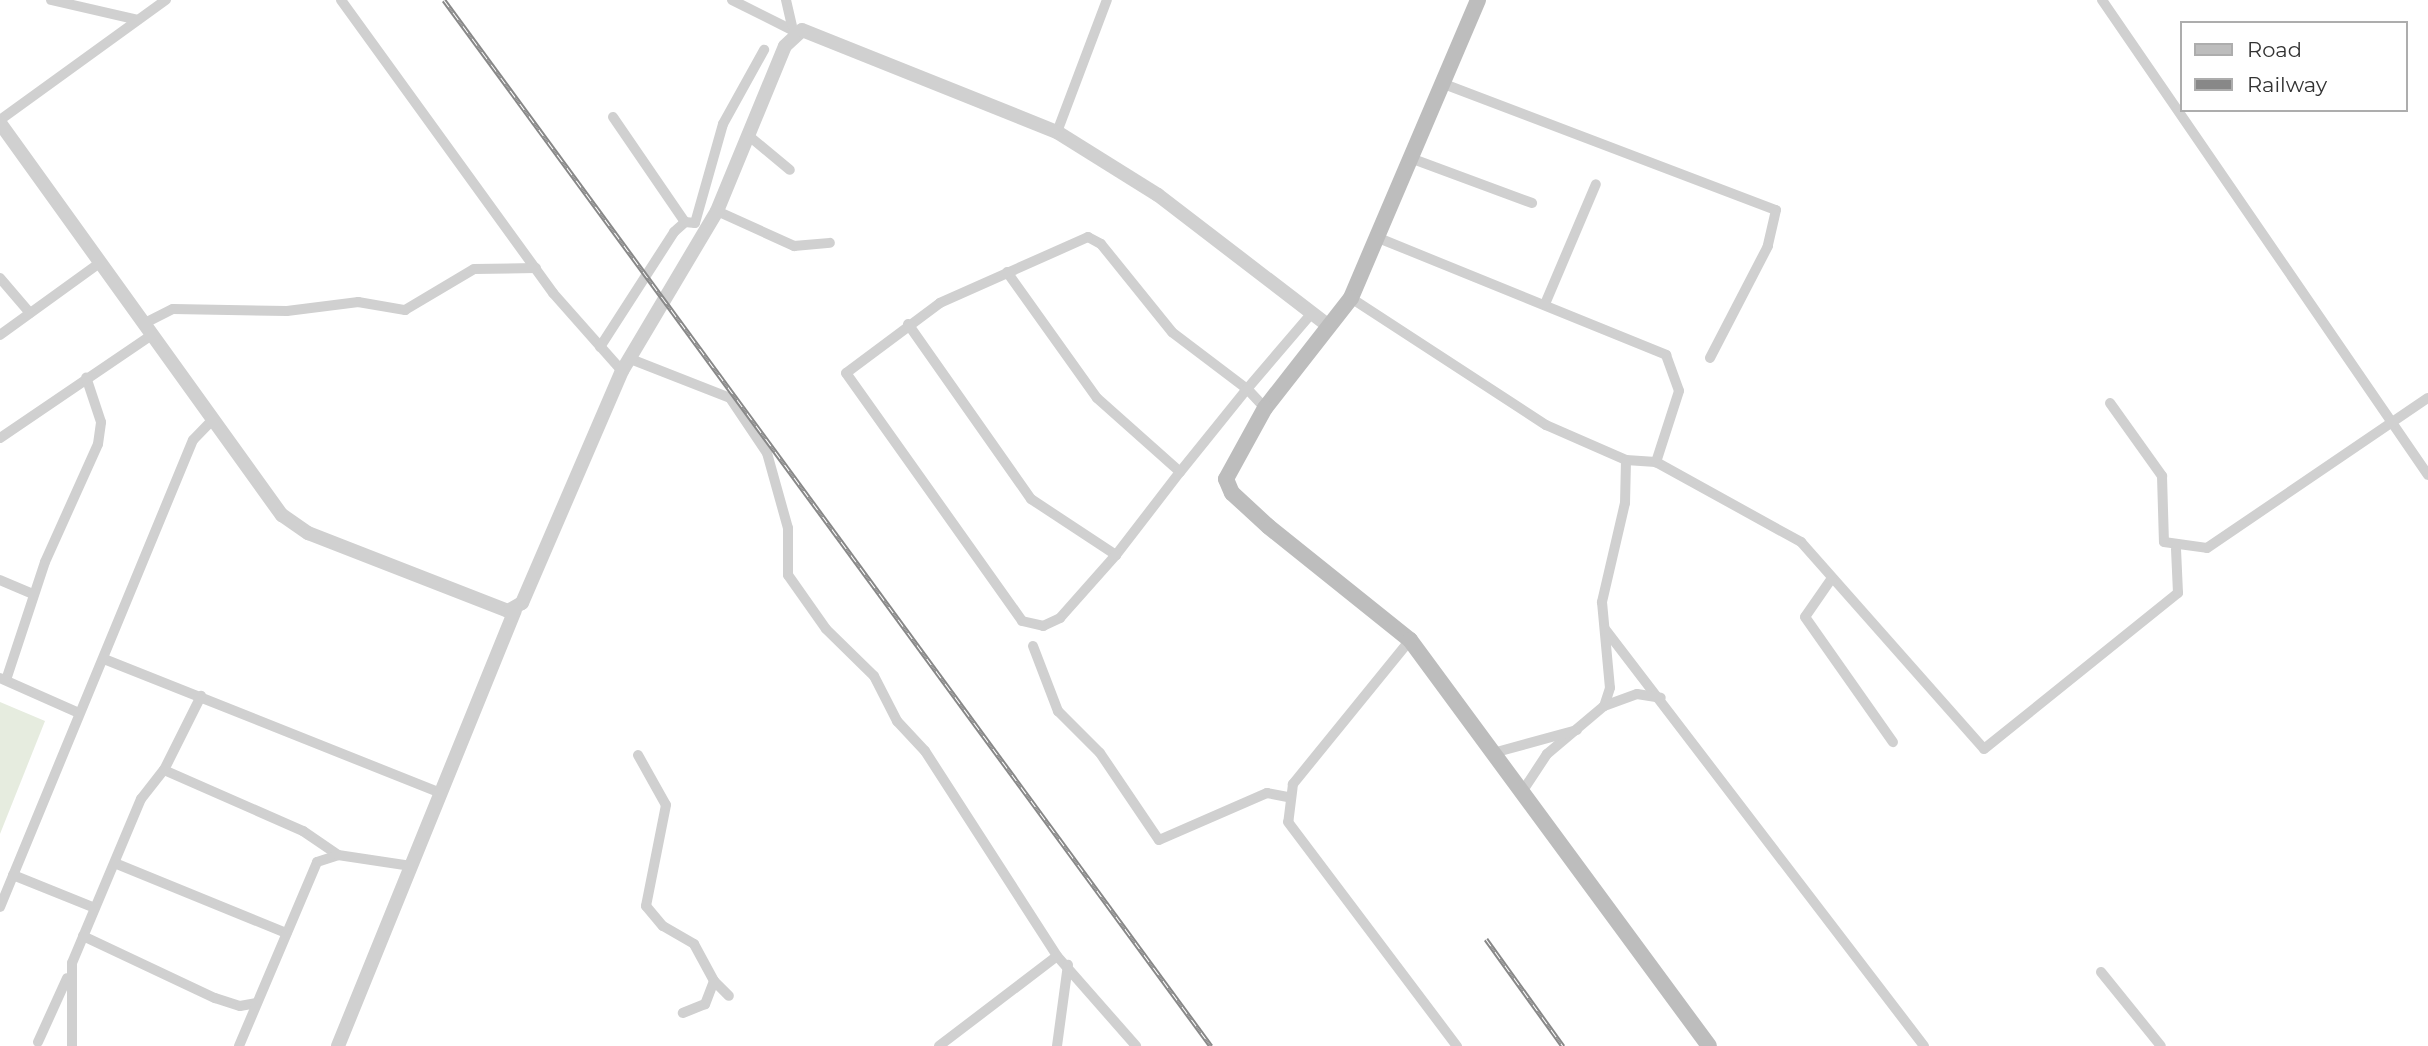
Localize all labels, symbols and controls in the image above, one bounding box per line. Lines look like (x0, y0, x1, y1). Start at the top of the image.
legend (2180, 21, 2407, 112)
text: Road (2247, 37, 2302, 62)
text: Railway (2247, 72, 2327, 97)

